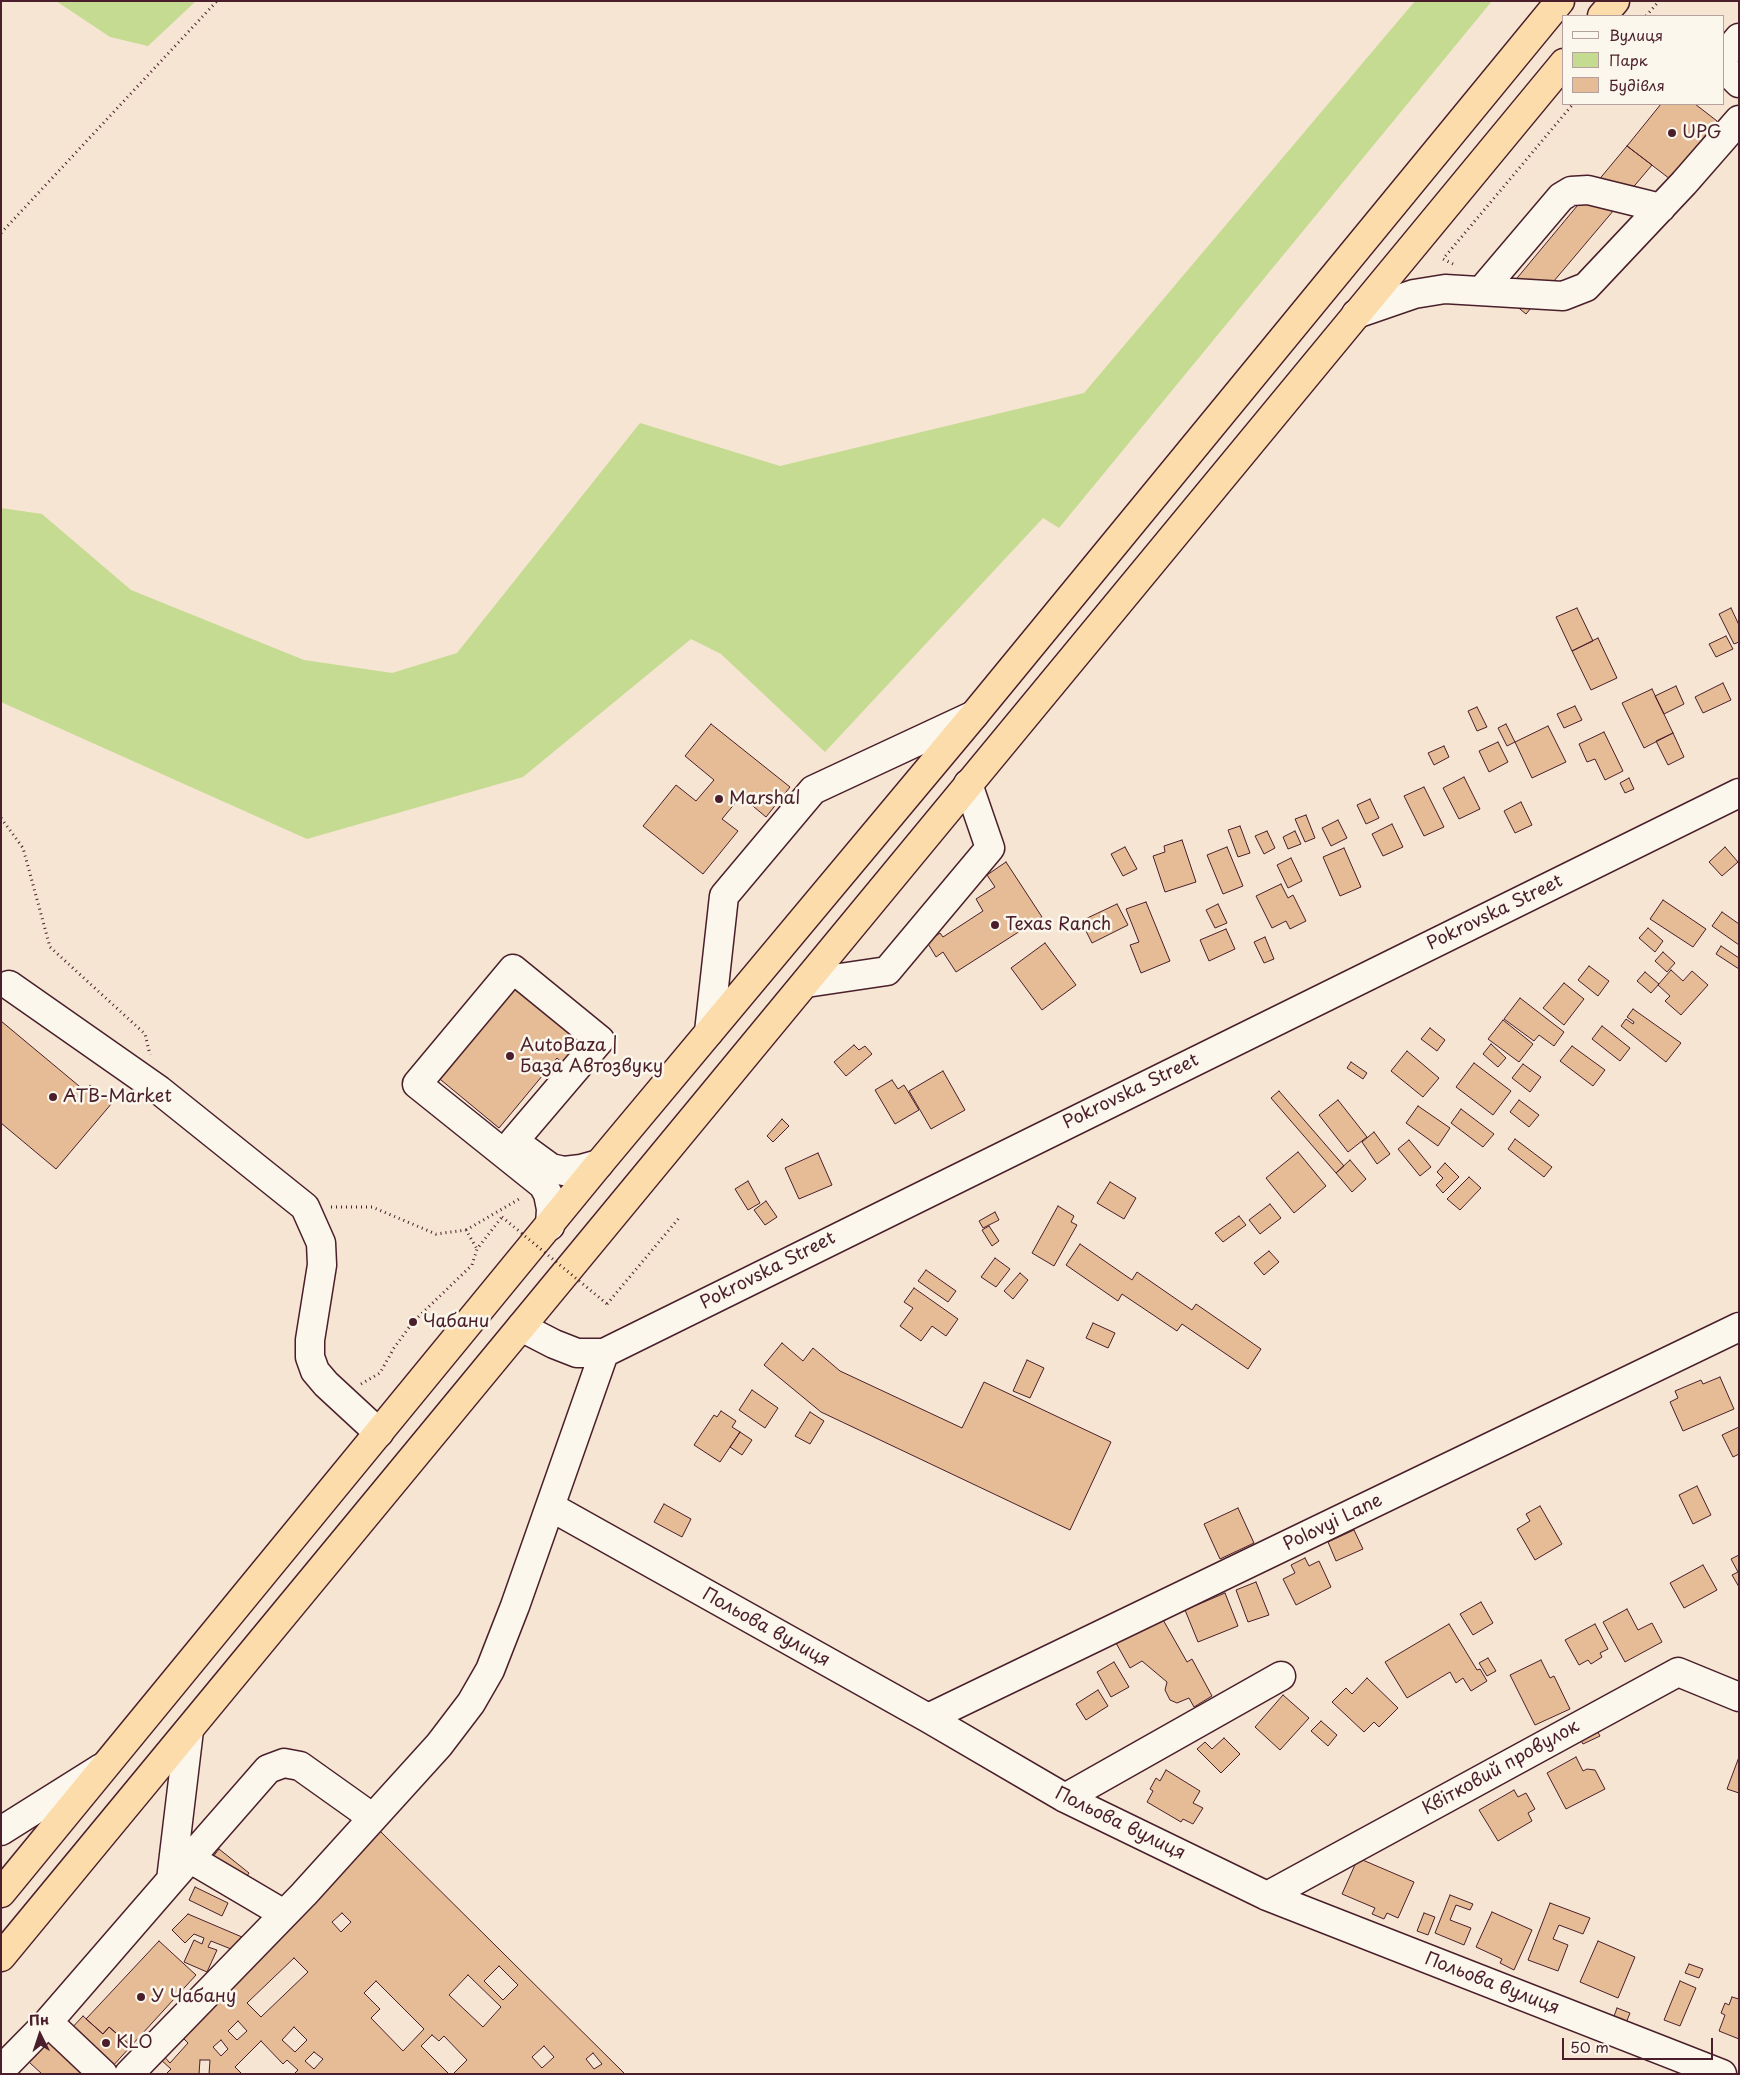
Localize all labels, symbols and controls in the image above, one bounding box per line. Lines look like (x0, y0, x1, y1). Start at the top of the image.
legend (1562, 15, 1725, 105)
text: Вулиця (1609, 23, 1663, 46)
text: Парк (1609, 48, 1648, 71)
text: Будівля (1609, 73, 1665, 96)
place label: UPG (1682, 122, 1722, 144)
marker: UPG (1666, 127, 1678, 139)
place label: Marshal (729, 788, 800, 810)
marker: Marshal (713, 793, 725, 805)
street label: Pokrovska Street (1424, 871, 1566, 955)
place label: Texas Ranch (1005, 914, 1111, 936)
marker: Texas Ranch (989, 919, 1001, 931)
place label: AutoBaza | База Автозвуку (520, 1035, 663, 1078)
marker: AutoBaza | База Автозвуку (504, 1050, 516, 1062)
street label: Pokrovska Street (1060, 1050, 1202, 1134)
place label: ATB-Market (63, 1086, 172, 1108)
marker: ATB-Market (47, 1091, 59, 1103)
street label: Pokrovska Street (697, 1228, 839, 1314)
place label: Чабани (423, 1311, 489, 1333)
marker: Чабани (407, 1316, 419, 1328)
street label: Polovyi Lane (1280, 1490, 1386, 1556)
street label: Польова вулиця (699, 1584, 833, 1672)
street label: Квітковий провулок (1419, 1716, 1583, 1820)
street label: Польова вулиця (1051, 1783, 1189, 1865)
street label: Польова вулиця (1422, 1948, 1562, 2020)
place label: У Чабану (151, 1986, 236, 2008)
marker: У Чабану (135, 1991, 147, 2003)
text: Пн (28, 2008, 50, 2031)
north arrow (15, 2010, 65, 2060)
scale bar (1565, 2028, 1716, 2060)
place label: KLO (116, 2032, 153, 2054)
text: 50 m (1570, 2035, 1609, 2058)
marker: KLO (100, 2037, 112, 2049)

